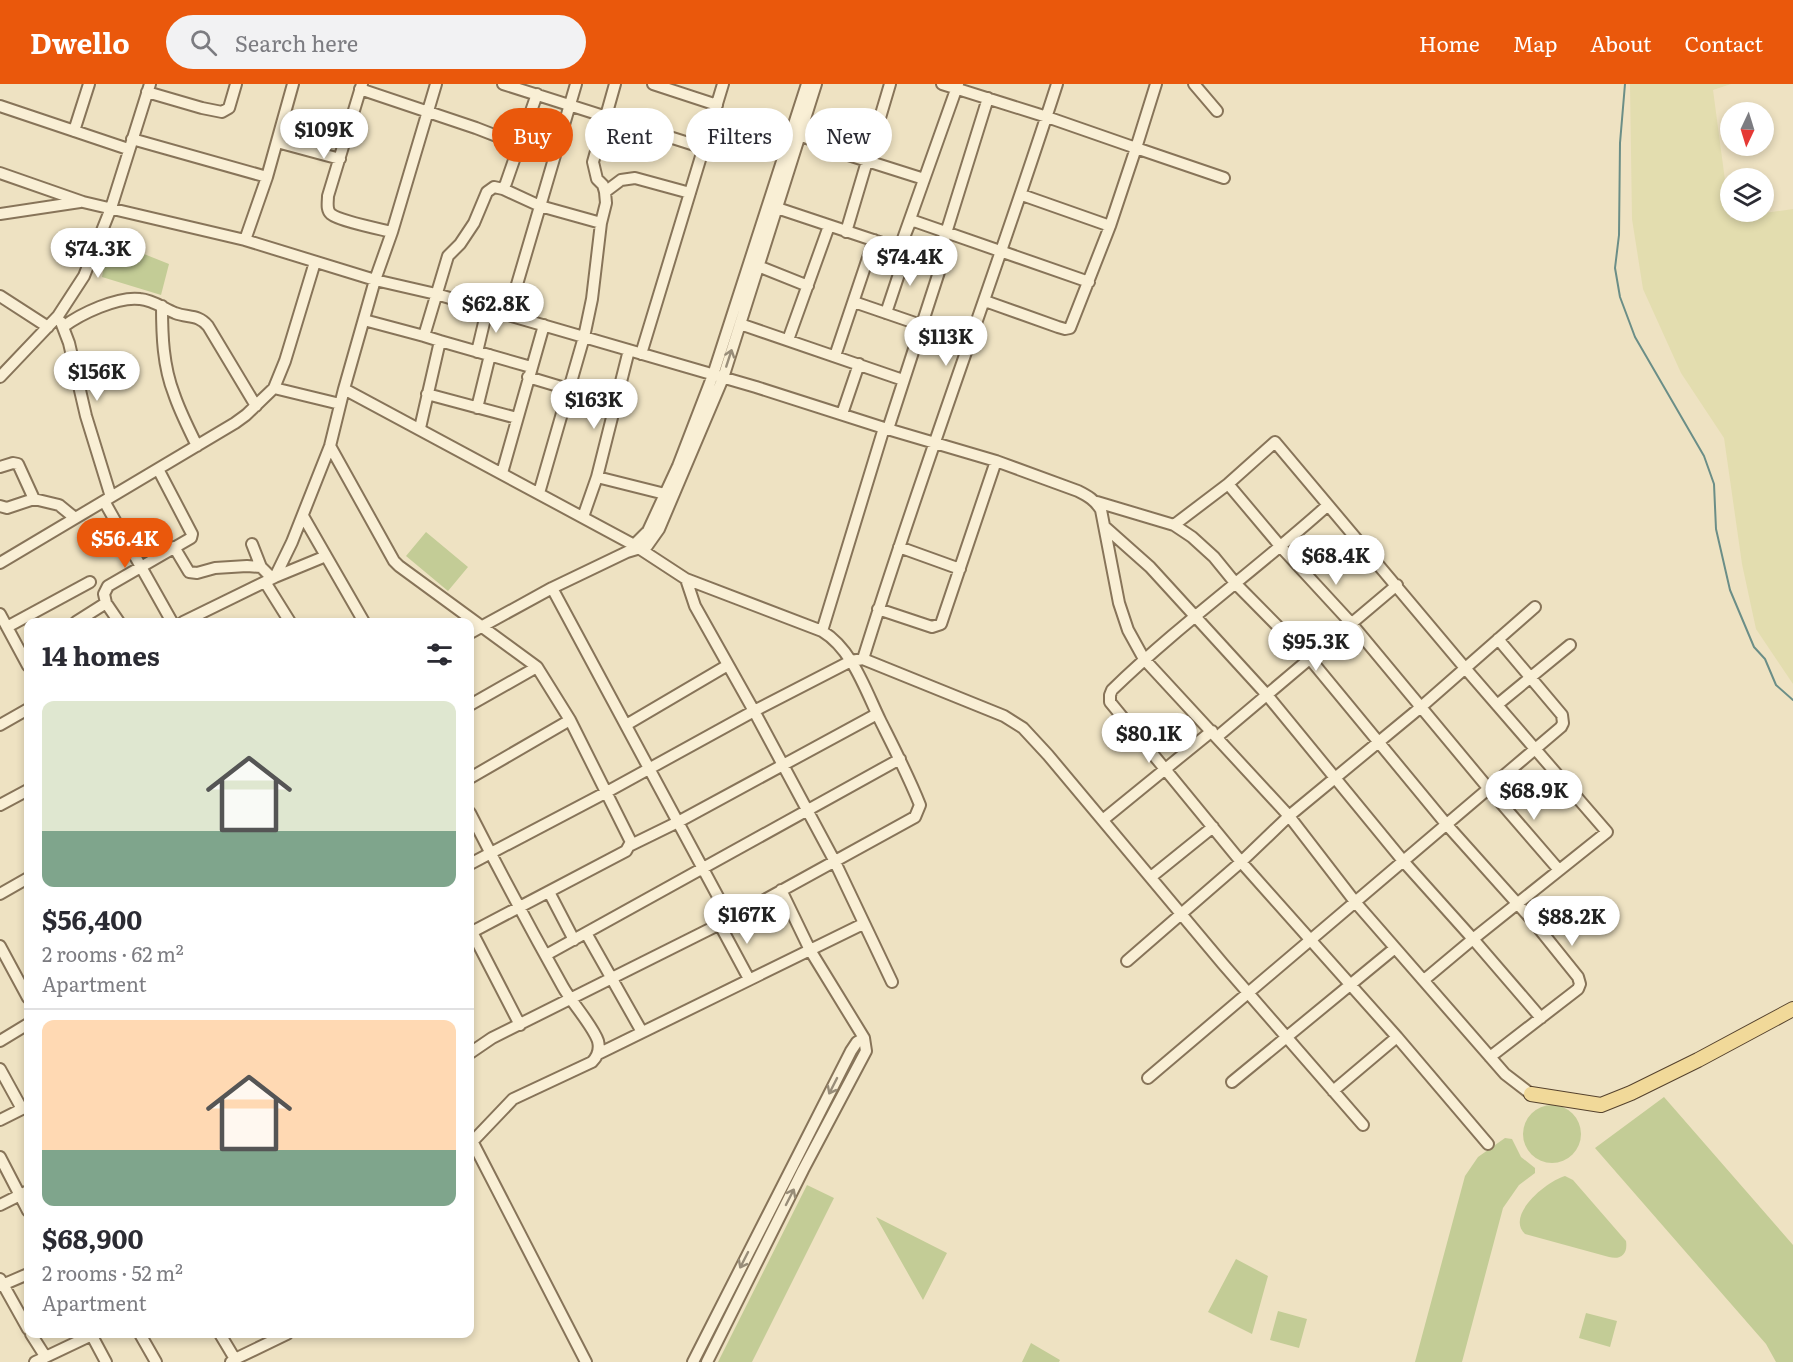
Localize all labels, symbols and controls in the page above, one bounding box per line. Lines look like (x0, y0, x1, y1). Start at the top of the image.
search box (166, 15, 586, 69)
text: Dwello (30, 21, 130, 63)
icon: search (187, 26, 220, 59)
text: Search here (235, 26, 358, 59)
text: Home (1419, 27, 1480, 58)
text: Map (1513, 27, 1557, 58)
text: About (1590, 27, 1652, 58)
text: Contact (1685, 27, 1763, 58)
north arrow (1720, 102, 1774, 156)
map controls (1720, 102, 1774, 222)
chip: Buy (492, 108, 573, 162)
chip: Rent (585, 108, 674, 162)
chip: Filters (686, 108, 793, 162)
chip: New (805, 108, 892, 162)
pin: $109K (282, 109, 366, 160)
text: $109K (294, 113, 354, 143)
button: layers (1720, 168, 1774, 222)
pin: $74.3K (49, 228, 147, 279)
text: $74.3K (65, 232, 131, 262)
pin: $74.4K (861, 236, 959, 287)
text: $74.4K (876, 240, 944, 270)
pin: $62.8K (447, 283, 545, 334)
text: $62.8K (462, 287, 530, 317)
pin: $113K (904, 316, 988, 367)
text: $113K (918, 320, 974, 350)
one-way arrow (724, 349, 735, 368)
pin: $156K (55, 351, 139, 402)
text: $156K (68, 355, 126, 385)
pin: $163K (552, 379, 636, 430)
text: $163K (565, 383, 623, 413)
pin: $56.4K (76, 518, 174, 569)
text: $56.4K (91, 522, 159, 552)
pin: $68.4K (1287, 535, 1385, 586)
text: $68.4K (1301, 539, 1371, 569)
pin: $95.3K (1267, 621, 1365, 672)
text: $95.3K (1282, 625, 1350, 655)
text: 14 homes (42, 635, 160, 674)
icon: filters (423, 638, 456, 671)
pin: $80.1K (1100, 713, 1198, 764)
text: $80.1K (1116, 717, 1182, 747)
icon: home (195, 740, 303, 848)
pin: $68.9K (1485, 770, 1583, 821)
text: $68.9K (1499, 774, 1569, 804)
pin: $167K (705, 894, 789, 945)
pin: $88.2K (1523, 896, 1621, 947)
text: $167K (718, 898, 776, 928)
text: $56,400 (42, 899, 142, 938)
text: $88.2K (1538, 900, 1606, 930)
text: 2 rooms · 62 m² (42, 938, 184, 968)
text: Apartment (42, 968, 147, 998)
icon: home (195, 1059, 303, 1167)
one-way arrow (827, 1077, 839, 1094)
one-way arrow (784, 1188, 796, 1206)
text: $68,900 (42, 1218, 143, 1257)
one-way arrow (738, 1250, 750, 1268)
text: 2 rooms · 52 m² (42, 1257, 183, 1287)
text: Apartment (42, 1287, 147, 1317)

